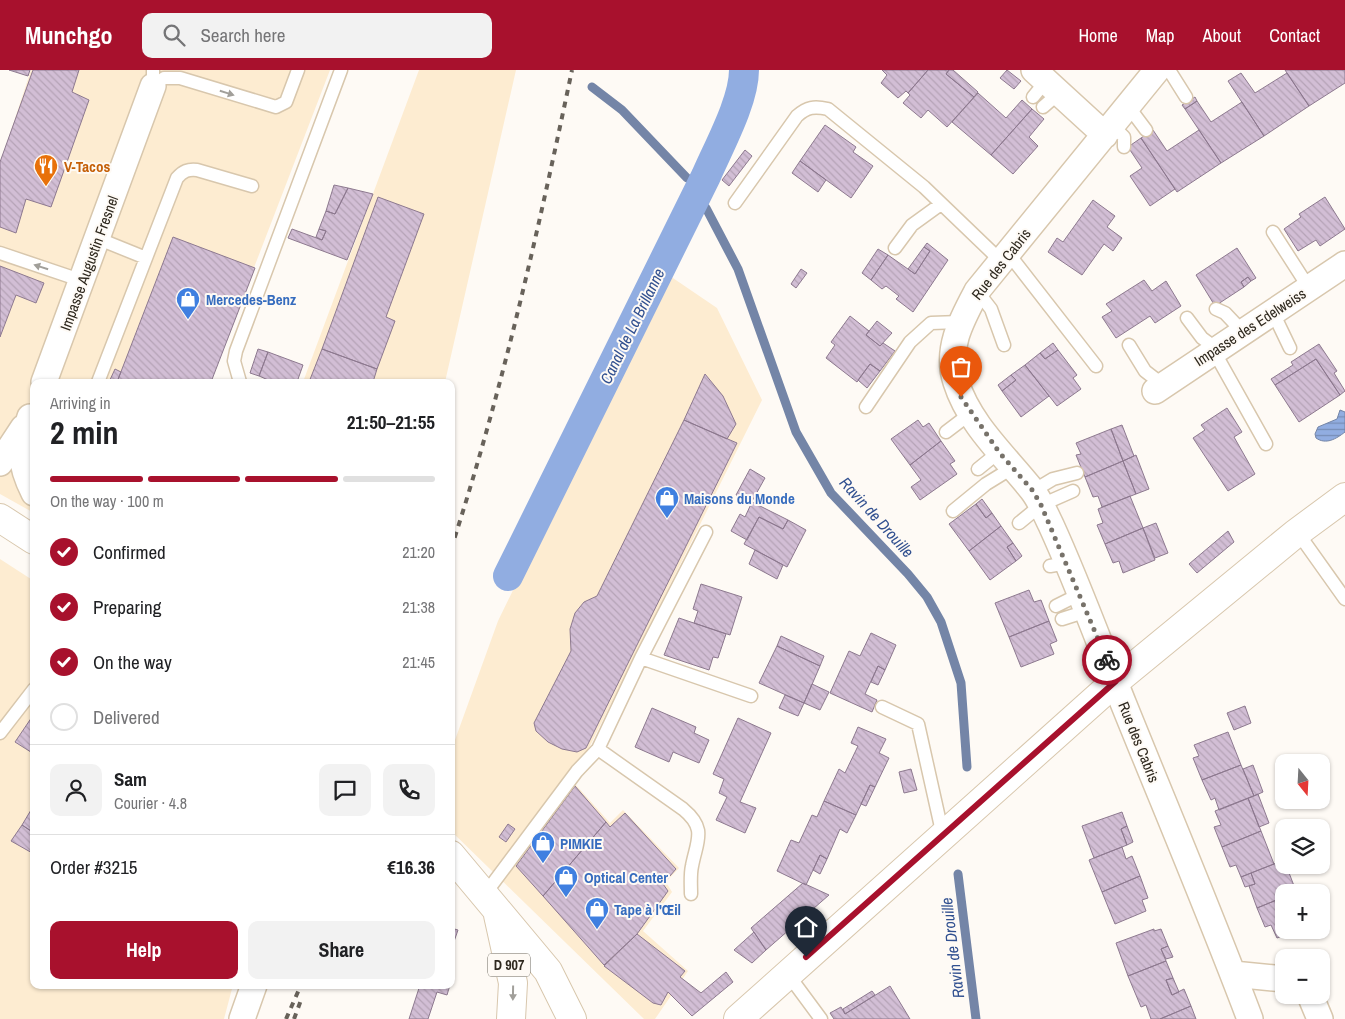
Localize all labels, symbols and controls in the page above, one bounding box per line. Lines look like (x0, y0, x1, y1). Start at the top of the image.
search box (142, 13, 492, 58)
text: Munchgo (25, 19, 112, 51)
icon: search (160, 21, 188, 49)
text: Search here (200, 22, 285, 48)
text: Home (1078, 23, 1118, 48)
text: Map (1146, 23, 1175, 48)
text: About (1203, 23, 1241, 48)
text: Contact (1269, 23, 1320, 48)
one-way arrow (220, 89, 235, 97)
restaurant icon: V-Tacos (33, 153, 59, 187)
place label: V-Tacos (64, 156, 110, 177)
street label: Impasse Augustin Fresnel (55, 193, 123, 333)
street label: Rue des Cabris (966, 224, 1036, 304)
one-way arrow (34, 263, 49, 270)
water label: Canal de La Brillanne (594, 264, 670, 388)
street label: Impasse des Edelweiss (1190, 283, 1310, 371)
shop icon: Mercedes-Benz (175, 286, 201, 320)
place label: Mercedes-Benz (206, 289, 296, 310)
pin (940, 346, 982, 397)
icon: bag (947, 353, 975, 381)
text: Arriving in (50, 392, 111, 414)
text: 21:50–21:55 (347, 409, 435, 435)
text: 2 min (50, 411, 119, 454)
water label: Ravin de Drouille (835, 472, 919, 562)
shop icon: Maisons du Monde (654, 485, 680, 519)
place label: Maisons du Monde (684, 488, 795, 509)
text: On the way · 100 m (50, 490, 164, 512)
icon: check (50, 538, 78, 566)
text: Confirmed (93, 539, 166, 565)
text: 21:20 (402, 541, 435, 563)
icon: check (50, 593, 78, 621)
text: Preparing (93, 594, 161, 620)
text: 21:38 (402, 596, 435, 618)
courier (1082, 635, 1132, 685)
icon: bike (1093, 646, 1121, 674)
icon: check (50, 648, 78, 676)
text: On the way (93, 649, 172, 675)
text: 21:45 (402, 651, 435, 673)
street label: Rue des Cabris (1113, 698, 1165, 786)
text: Delivered (93, 704, 160, 730)
north arrow (1275, 754, 1330, 809)
map controls (1275, 754, 1330, 1004)
button: person (50, 764, 102, 816)
button: chat (319, 764, 371, 816)
button: phone (383, 764, 435, 816)
text: Sam (114, 766, 147, 792)
text: Courier · 4.8 (114, 792, 187, 814)
button: layers (1275, 819, 1330, 874)
shop icon: PIMKIE (530, 830, 556, 864)
place label: PIMKIE (560, 833, 602, 854)
text: Order #3215 (50, 854, 137, 880)
text: €16.36 (387, 854, 435, 880)
shop icon: Optical Center (553, 864, 579, 898)
place label: Optical Center (584, 867, 668, 888)
button: + (1275, 884, 1330, 939)
shop icon: Tape à l'Œil (584, 896, 610, 930)
water label: Ravin de Drouille (935, 896, 969, 1000)
place label: Tape à l'Œil (614, 899, 681, 920)
pin (785, 906, 827, 957)
icon: home (792, 913, 820, 941)
button: Help (50, 921, 238, 979)
button: Share (248, 921, 435, 979)
button: − (1275, 949, 1330, 1004)
road number: D 907 (488, 954, 530, 976)
one-way arrow (509, 986, 517, 1002)

